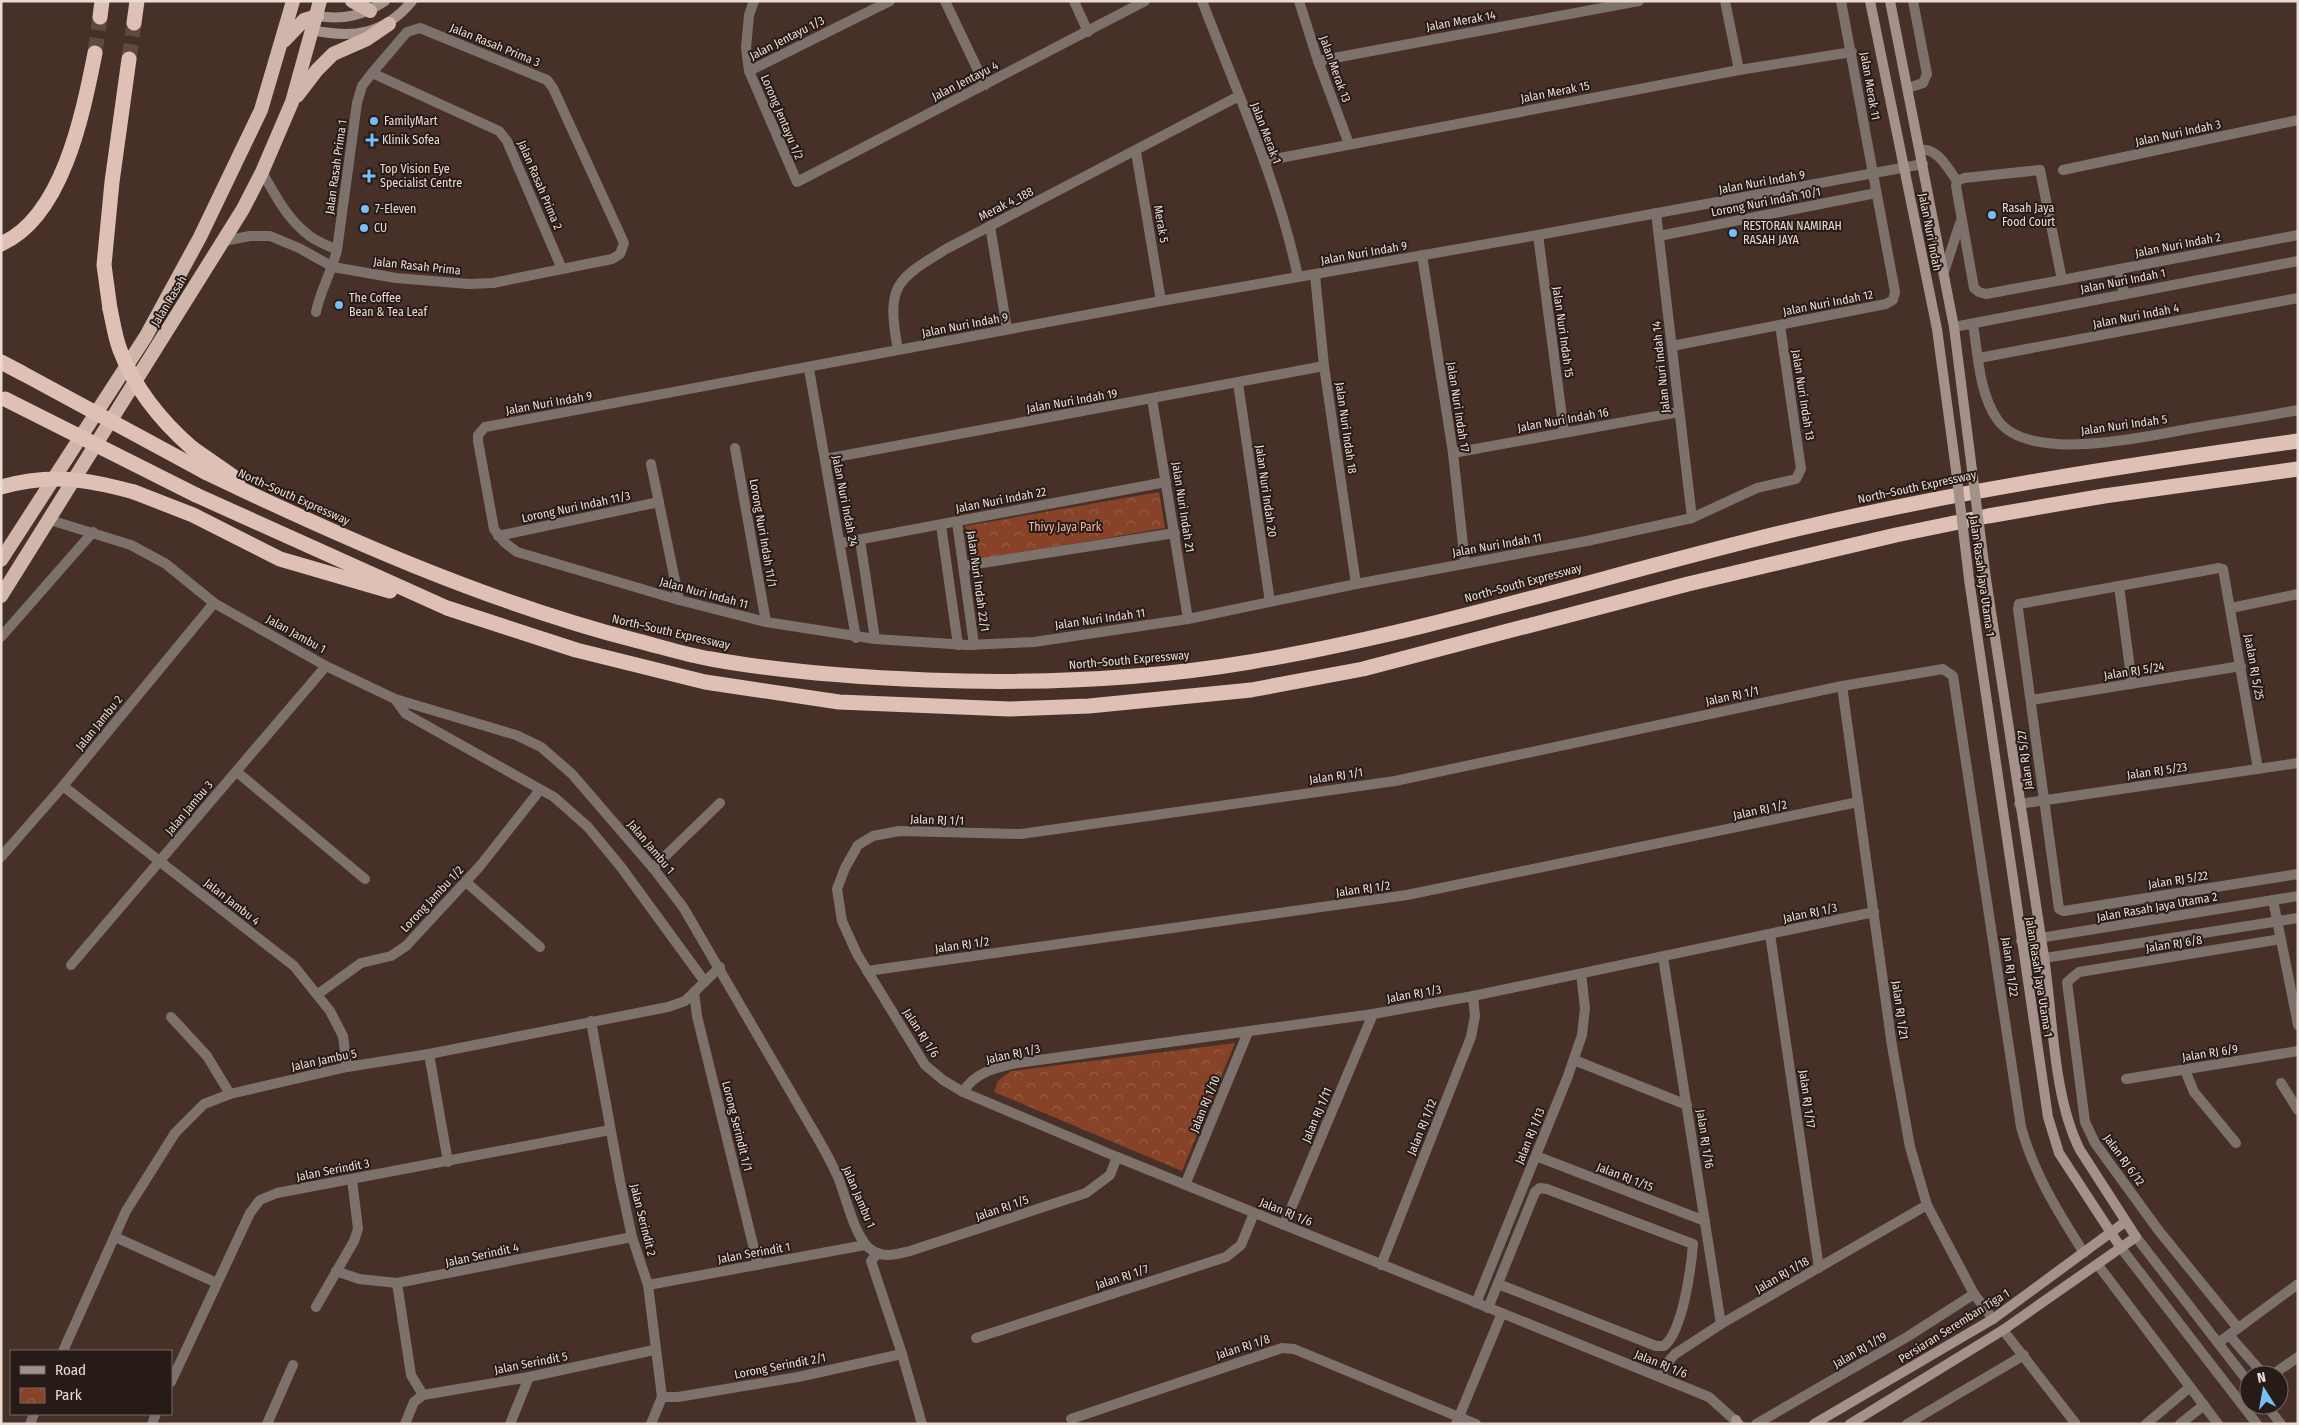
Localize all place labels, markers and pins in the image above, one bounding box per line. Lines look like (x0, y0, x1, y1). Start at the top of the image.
place label: FamilyMart (384, 114, 438, 128)
marker: FamilyMart (368, 115, 380, 127)
place label: Klinik Sofea (382, 133, 440, 147)
marker: Klinik Sofea (366, 134, 378, 146)
place label: Top Vision Eye Specialist Centre (380, 162, 462, 190)
marker: Top Vision Eye Specialist Centre (362, 169, 376, 183)
place label: Rasah Jaya Food Court (2002, 201, 2055, 229)
place label: 7-Eleven (375, 202, 416, 216)
marker: 7-Eleven (359, 203, 371, 215)
marker: Rasah Jaya Food Court (1986, 209, 1998, 221)
place label: RESTORAN NAMIRAH RASAH JAYA (1743, 219, 1842, 247)
place label: CU (374, 221, 387, 235)
marker: CU (358, 222, 370, 234)
marker: RESTORAN NAMIRAH RASAH JAYA (1727, 227, 1739, 239)
place label: The Coffee Bean & Tea Leaf (349, 291, 428, 319)
marker: The Coffee Bean & Tea Leaf (333, 299, 345, 311)

